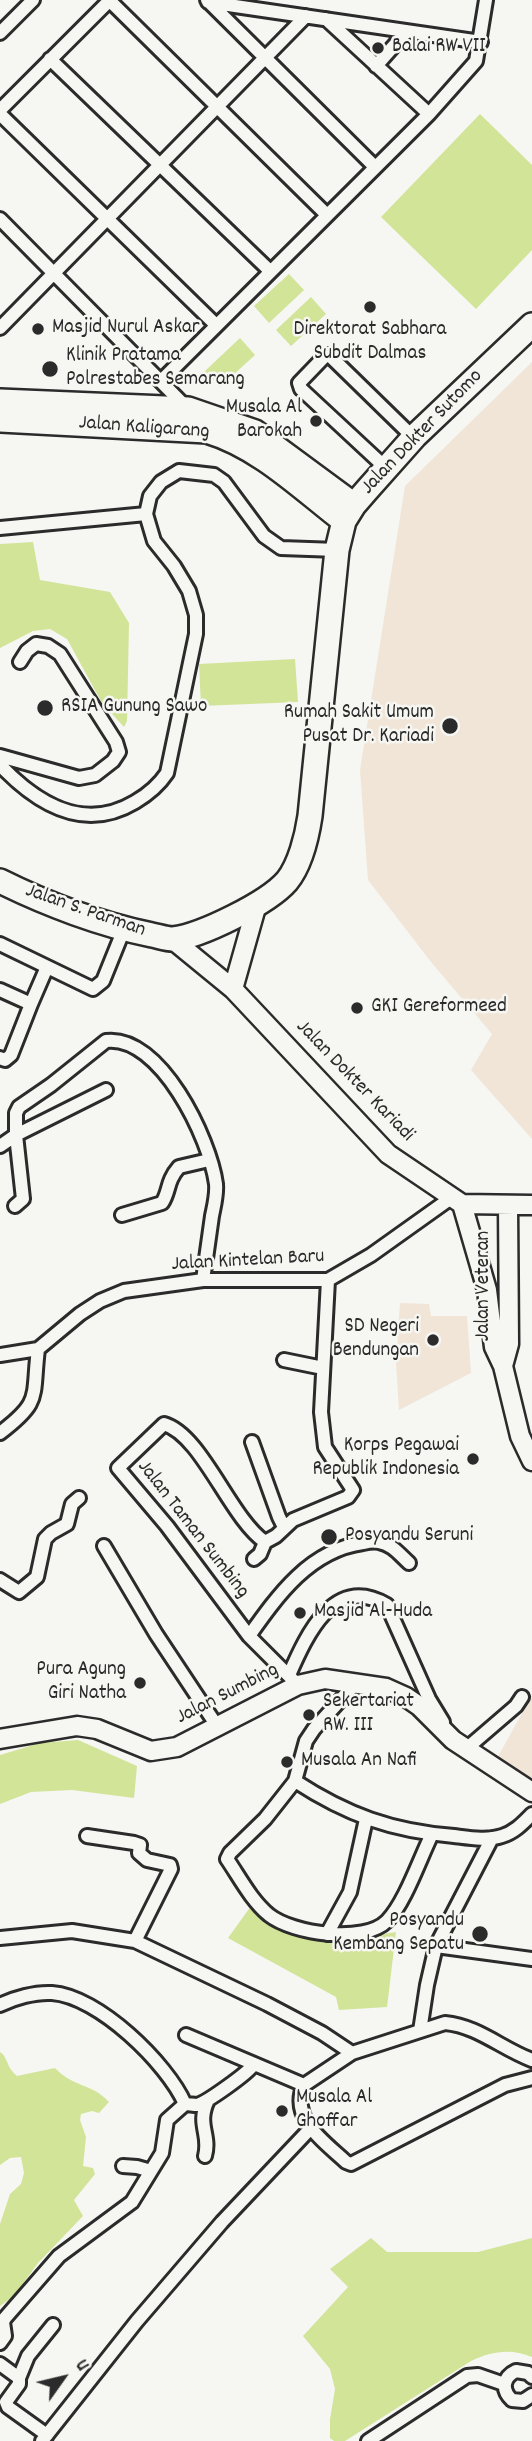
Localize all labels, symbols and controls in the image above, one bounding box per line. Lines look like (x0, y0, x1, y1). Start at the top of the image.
place label: Balai RW VII (392, 35, 486, 61)
marker: Balai RW VII (370, 40, 386, 56)
marker: Direktorat Sabhara Subdit Dalmas (362, 299, 378, 315)
place label: Masjid Nurul Askar (52, 316, 200, 342)
place label: Direktorat Sabhara Subdit Dalmas (294, 318, 446, 368)
marker: Masjid Nurul Askar (30, 321, 46, 337)
place label: Klinik Pratama Polrestabes Semarang (66, 344, 245, 394)
marker: Klinik Pratama Polrestabes Semarang (40, 359, 60, 379)
street label: Jalan Dokter Sutomo (357, 365, 489, 501)
place label: Musala Al Barokah (226, 396, 302, 446)
street label: Jalan Kaligarang (78, 412, 210, 446)
marker: Musala Al Barokah (308, 413, 324, 429)
place label: RSIA Gunung Sawo (61, 695, 207, 721)
marker: RSIA Gunung Sawo (35, 698, 55, 718)
place label: Rumah Sakit Umum Pusat Dr. Kariadi (284, 701, 434, 751)
marker: Rumah Sakit Umum Pusat Dr. Kariadi (440, 716, 460, 736)
street label: Jalan S. Parman (22, 880, 148, 944)
place label: GKI Gereformeed (371, 995, 507, 1021)
marker: GKI Gereformeed (349, 1000, 365, 1016)
street label: Jalan Dokter Kariadi (289, 1016, 419, 1148)
street label: Jalan Veteran (472, 1231, 498, 1341)
street label: Jalan Kintelan Baru (171, 1245, 325, 1279)
place label: SD Negeri Bendungan (333, 1315, 419, 1365)
marker: SD Negeri Bendungan (425, 1332, 441, 1348)
place label: Korps Pegawai Republik Indonesia (313, 1434, 459, 1484)
marker: Korps Pegawai Republik Indonesia (465, 1451, 481, 1467)
street label: Jalan Taman Sumbing (130, 1456, 254, 1604)
place label: Posyandu Seruni (345, 1524, 473, 1550)
marker: Posyandu Seruni (319, 1527, 339, 1547)
place label: Masjid Al-Huda (314, 1600, 432, 1626)
marker: Masjid Al-Huda (292, 1605, 308, 1621)
place label: Pura Agung Giri Natha (36, 1658, 126, 1708)
street label: Jalan Sumbing (173, 1658, 283, 1732)
marker: Pura Agung Giri Natha (132, 1675, 148, 1691)
place label: Sekertariat RW. III (323, 1690, 414, 1740)
marker: Sekertariat RW. III (301, 1707, 317, 1723)
place label: Musala An Nafi (301, 1749, 417, 1775)
marker: Musala An Nafi (279, 1754, 295, 1770)
place label: Posyandu Kembang Sepatu (333, 1909, 464, 1959)
marker: Posyandu Kembang Sepatu (470, 1924, 490, 1944)
place label: Musala Al Ghoffar (296, 2086, 372, 2136)
marker: Musala Al Ghoffar (274, 2103, 290, 2119)
north arrow (28, 2343, 98, 2413)
text: U (67, 2355, 95, 2377)

